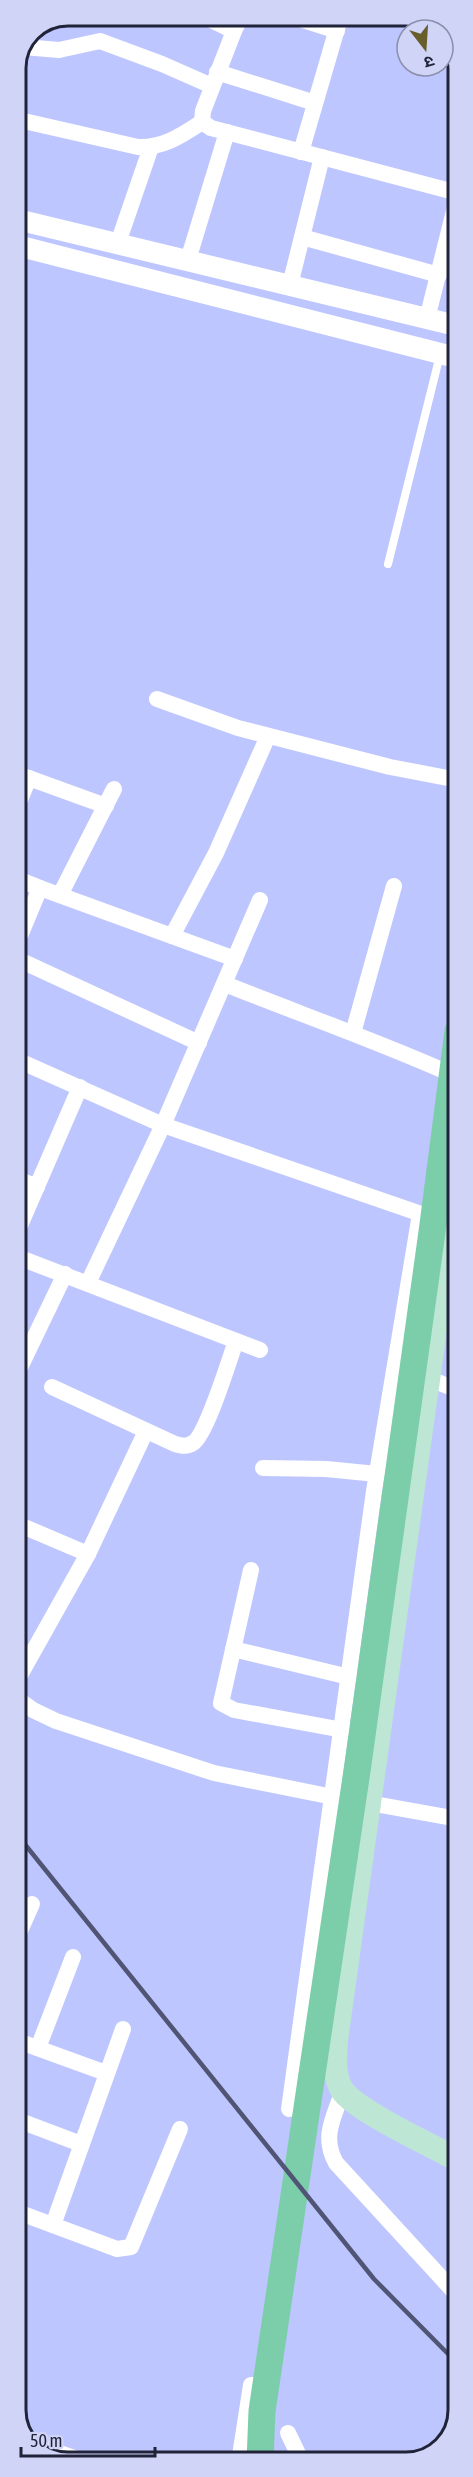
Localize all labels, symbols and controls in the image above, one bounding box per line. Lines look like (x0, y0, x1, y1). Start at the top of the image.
north arrow (395, 18, 455, 78)
text: उ (422, 52, 436, 73)
scale bar (21, 2420, 154, 2458)
text: 50 m (30, 2430, 62, 2451)

